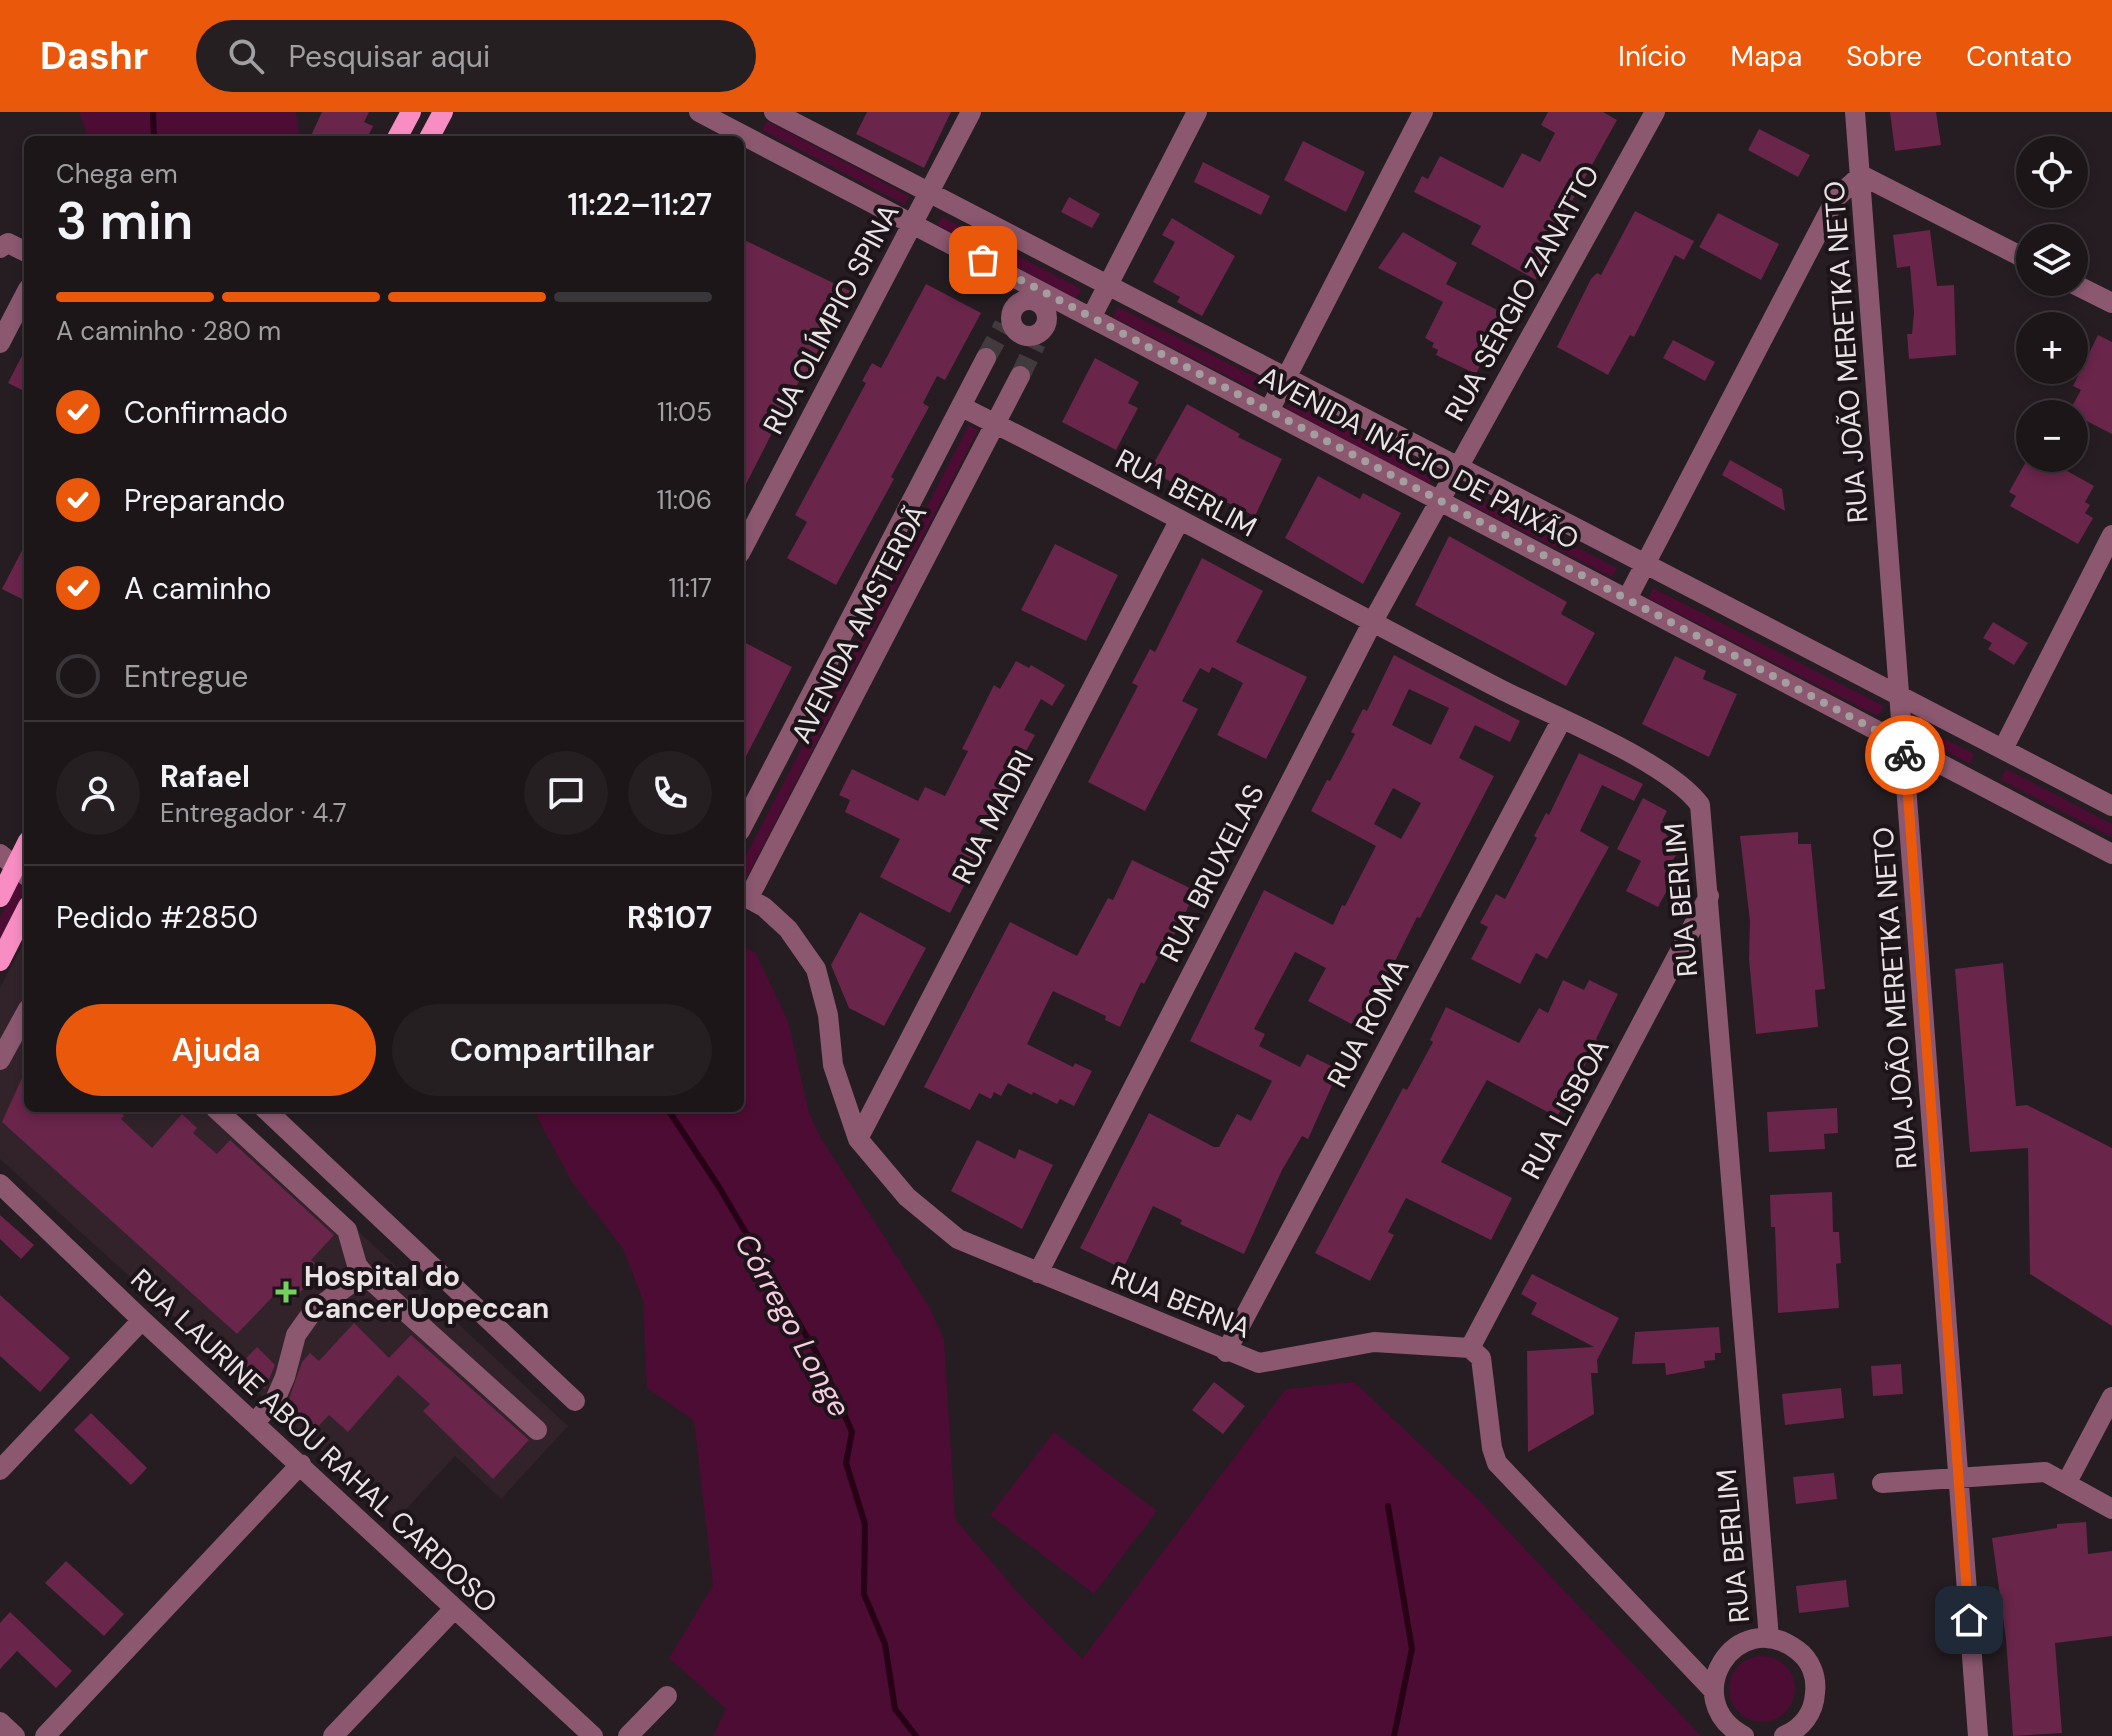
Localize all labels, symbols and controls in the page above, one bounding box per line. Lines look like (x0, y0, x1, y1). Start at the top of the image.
search box (196, 20, 756, 92)
text: Dashr (40, 31, 148, 81)
icon: search (224, 34, 268, 78)
text: Pesquisar aqui (288, 37, 490, 76)
text: Início (1618, 38, 1687, 75)
text: Mapa (1731, 38, 1802, 75)
text: Sobre (1846, 38, 1922, 75)
text: Contato (1966, 38, 2072, 75)
map controls (2016, 136, 2088, 472)
button: locate (2016, 136, 2088, 208)
text: Chega em (56, 157, 178, 191)
street label: RUA SÉRGIO ZANATTO (1436, 158, 1608, 428)
street label: RUA JOÃO MERETKA NETO (1816, 180, 1876, 524)
text: 11:22–11:27 (568, 185, 712, 224)
text: 3 min (56, 187, 193, 255)
street label: RUA OLÍMPIO SPINA (755, 197, 907, 441)
button: layers (2016, 224, 2088, 296)
pin (949, 226, 1017, 294)
icon: bag (961, 238, 1005, 282)
button: + (2016, 312, 2088, 384)
text: A caminho · 280 m (56, 314, 281, 348)
street label: AVENIDA INÁCIO DE PAIXÃO (1253, 358, 1585, 558)
icon: check (56, 390, 100, 434)
text: Confirmado (124, 393, 288, 432)
text: 11:05 (657, 395, 712, 429)
button: − (2016, 400, 2088, 472)
street label: RUA BERLIM (1109, 440, 1263, 546)
icon: check (56, 478, 100, 522)
text: Preparando (124, 481, 285, 520)
text: 11:06 (656, 483, 712, 517)
street label: AVENIDA AMSTERDÃ (783, 499, 935, 749)
icon: check (56, 566, 100, 610)
text: A caminho (124, 569, 272, 608)
text: 11:17 (669, 571, 712, 605)
text: Entregue (124, 657, 248, 696)
courier (1865, 715, 1945, 795)
icon: bike (1883, 733, 1927, 777)
street label: RUA MADRI (944, 744, 1042, 890)
button: person (56, 751, 140, 835)
button: chat (524, 751, 608, 835)
button: phone (628, 751, 712, 835)
text: Rafael (160, 757, 250, 796)
street label: RUA BRUXELAS (1151, 778, 1273, 968)
text: Entregador · 4.7 (160, 796, 347, 830)
street label: RUA BERLIM (1656, 821, 1706, 979)
street label: RUA JOÃO MERETKA NETO (1865, 826, 1925, 1170)
text: Pedido #2850 (56, 898, 258, 937)
text: R$107 (627, 898, 712, 937)
street label: RUA ROMA (1319, 952, 1417, 1094)
button: Ajuda (56, 1004, 376, 1096)
button: Compartilhar (392, 1004, 712, 1096)
street label: RUA LISBOA (1513, 1033, 1617, 1185)
water label: Córrego Longe (726, 1226, 860, 1424)
street label: RUA BERNA (1106, 1257, 1256, 1347)
place label: Hospital do Cancer Uopeccan (304, 1258, 549, 1327)
street label: RUA LAURINE ABOU RAHAL CARDOSO (123, 1261, 505, 1621)
marker: Hospital do Cancer Uopeccan (275, 1281, 297, 1303)
street label: RUA BERLIM (1708, 1467, 1758, 1625)
pin (1935, 1586, 2003, 1654)
icon: home (1947, 1598, 1991, 1642)

